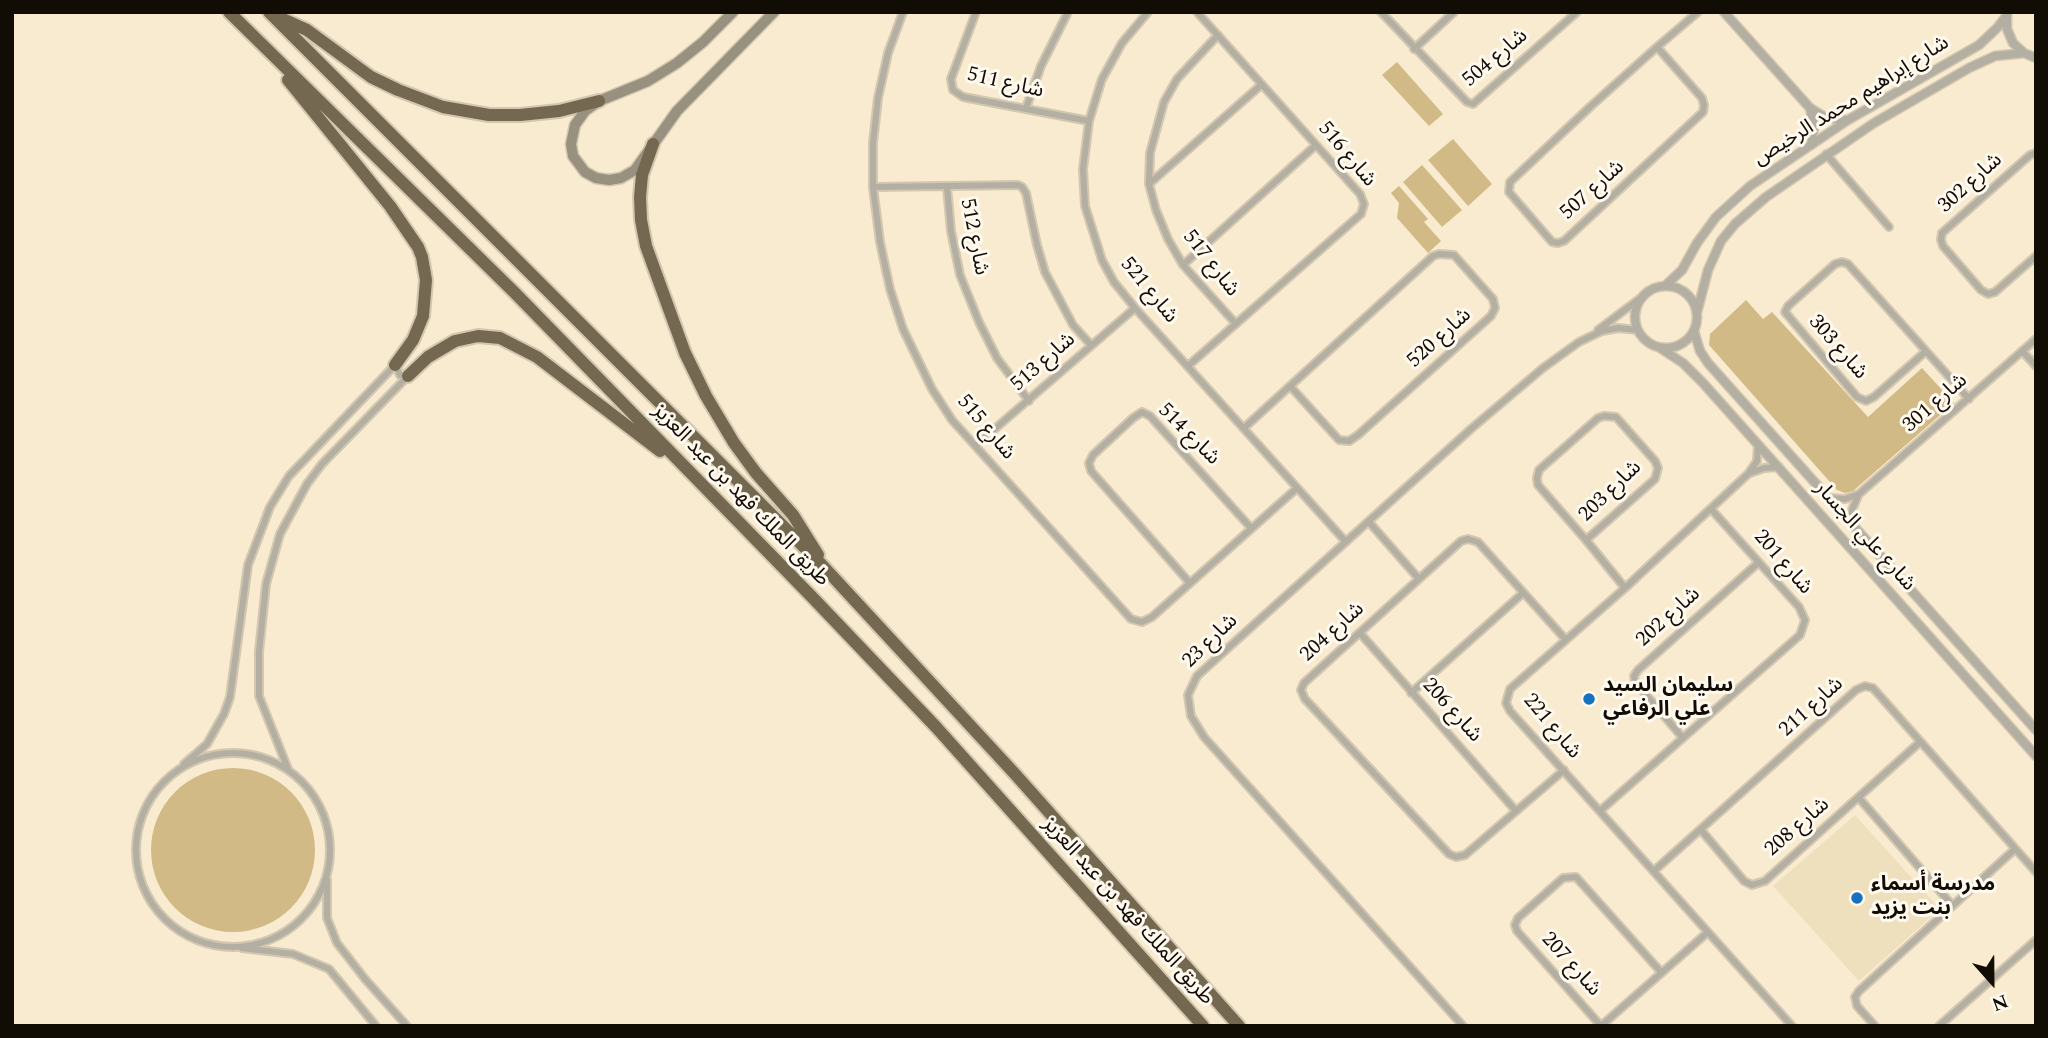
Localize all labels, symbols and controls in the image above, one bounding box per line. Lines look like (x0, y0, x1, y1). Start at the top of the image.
street label: شارع 504 (1458, 24, 1534, 94)
street label: شارع إبراهيم محمد الرخيص (1750, 31, 1954, 173)
street label: شارع 511 (964, 63, 1046, 105)
street label: شارع 516 (1311, 117, 1381, 193)
street label: شارع 302 (1934, 149, 2008, 219)
street label: شارع 507 (1556, 156, 1630, 226)
street label: شارع 512 (953, 196, 993, 278)
street label: شارع 517 (1176, 226, 1244, 302)
street label: شارع 521 (1114, 253, 1182, 329)
street label: شارع 520 (1403, 304, 1477, 374)
street label: شارع 303 (1802, 310, 1872, 386)
street label: شارع 513 (1006, 328, 1082, 398)
street label: شارع 301 (1898, 369, 1974, 439)
street label: شارع 515 (950, 390, 1020, 466)
street label: طريق الملك فهد بن عبد العزيز (646, 399, 834, 593)
street label: شارع 514 (1152, 399, 1224, 471)
street label: شارع 203 (1574, 456, 1648, 528)
street label: شارع علي الجسار (1808, 477, 1920, 597)
street label: شارع 201 (1747, 525, 1817, 601)
street label: شارع 202 (1632, 583, 1706, 653)
street label: شارع 204 (1296, 598, 1370, 668)
street label: شارع 23 (1178, 610, 1244, 674)
street label: شارع 211 (1775, 673, 1849, 743)
street label: شارع 206 (1416, 674, 1486, 748)
place label: سليمان السيد علي الرفاعي (1603, 674, 1733, 724)
street label: شارع 221 (1516, 689, 1586, 765)
marker: سليمان السيد علي الرفاعي (1581, 691, 1597, 707)
street label: شارع 208 (1760, 793, 1836, 863)
street label: طريق الملك فهد بن عبد العزيز (1036, 813, 1218, 1011)
place label: مدرسة أسماء بنت يزيد (1871, 873, 1995, 923)
marker: مدرسة أسماء بنت يزيد (1849, 890, 1865, 906)
street label: شارع 207 (1535, 928, 1605, 1002)
north arrow (1957, 947, 2027, 1017)
text: N (1987, 986, 2012, 1018)

